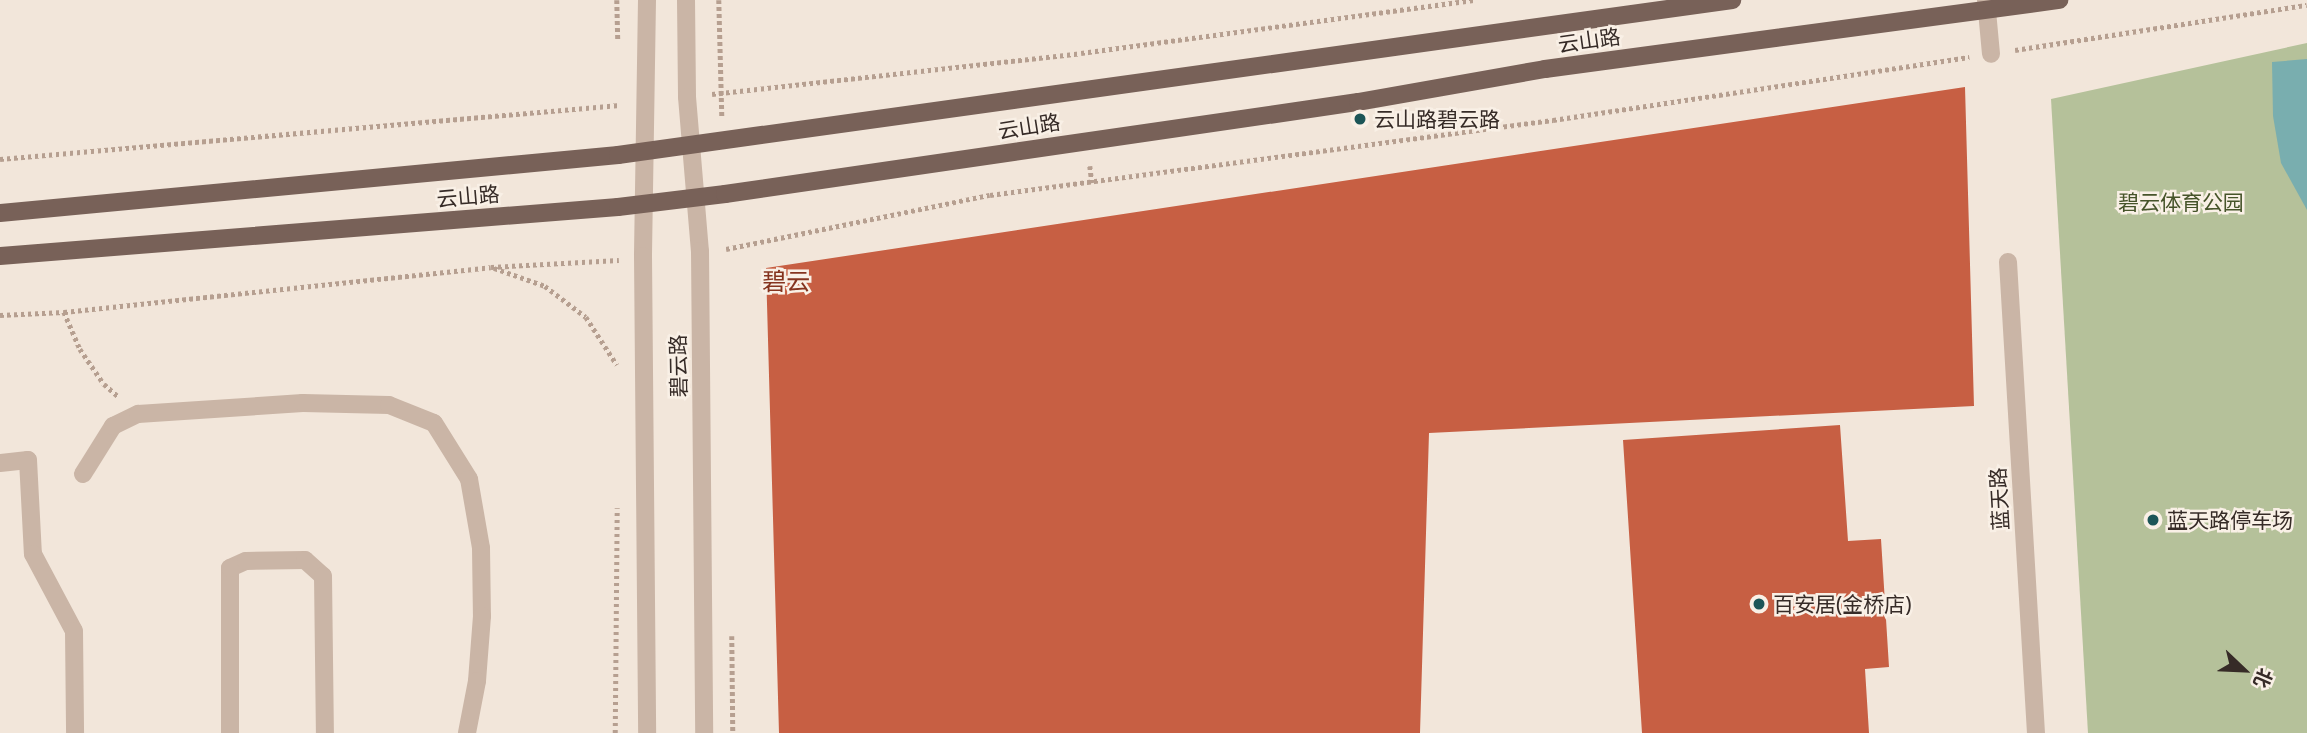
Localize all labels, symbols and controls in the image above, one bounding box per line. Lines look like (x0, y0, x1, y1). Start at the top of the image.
street label: 云山路 (1556, 23, 1622, 57)
place label: 云山路碧云路 (1374, 106, 1500, 132)
street label: 云山路 (996, 109, 1062, 143)
marker: 云山路碧云路 (1352, 111, 1368, 127)
street label: 云山路 (436, 181, 500, 211)
park label: 碧云体育公园 (2118, 189, 2244, 215)
district label: 碧云 (762, 267, 810, 295)
street label: 碧云路 (665, 334, 691, 398)
street label: 蓝天路 (1985, 467, 2013, 531)
place label: 蓝天路停车场 (2167, 507, 2293, 533)
marker: 蓝天路停车场 (2145, 512, 2161, 528)
place label: 百安居(金桥店) (1773, 591, 1912, 617)
marker: 百安居(金桥店) (1751, 596, 1767, 612)
north arrow (2209, 635, 2279, 705)
text: 北 (2248, 664, 2279, 692)

